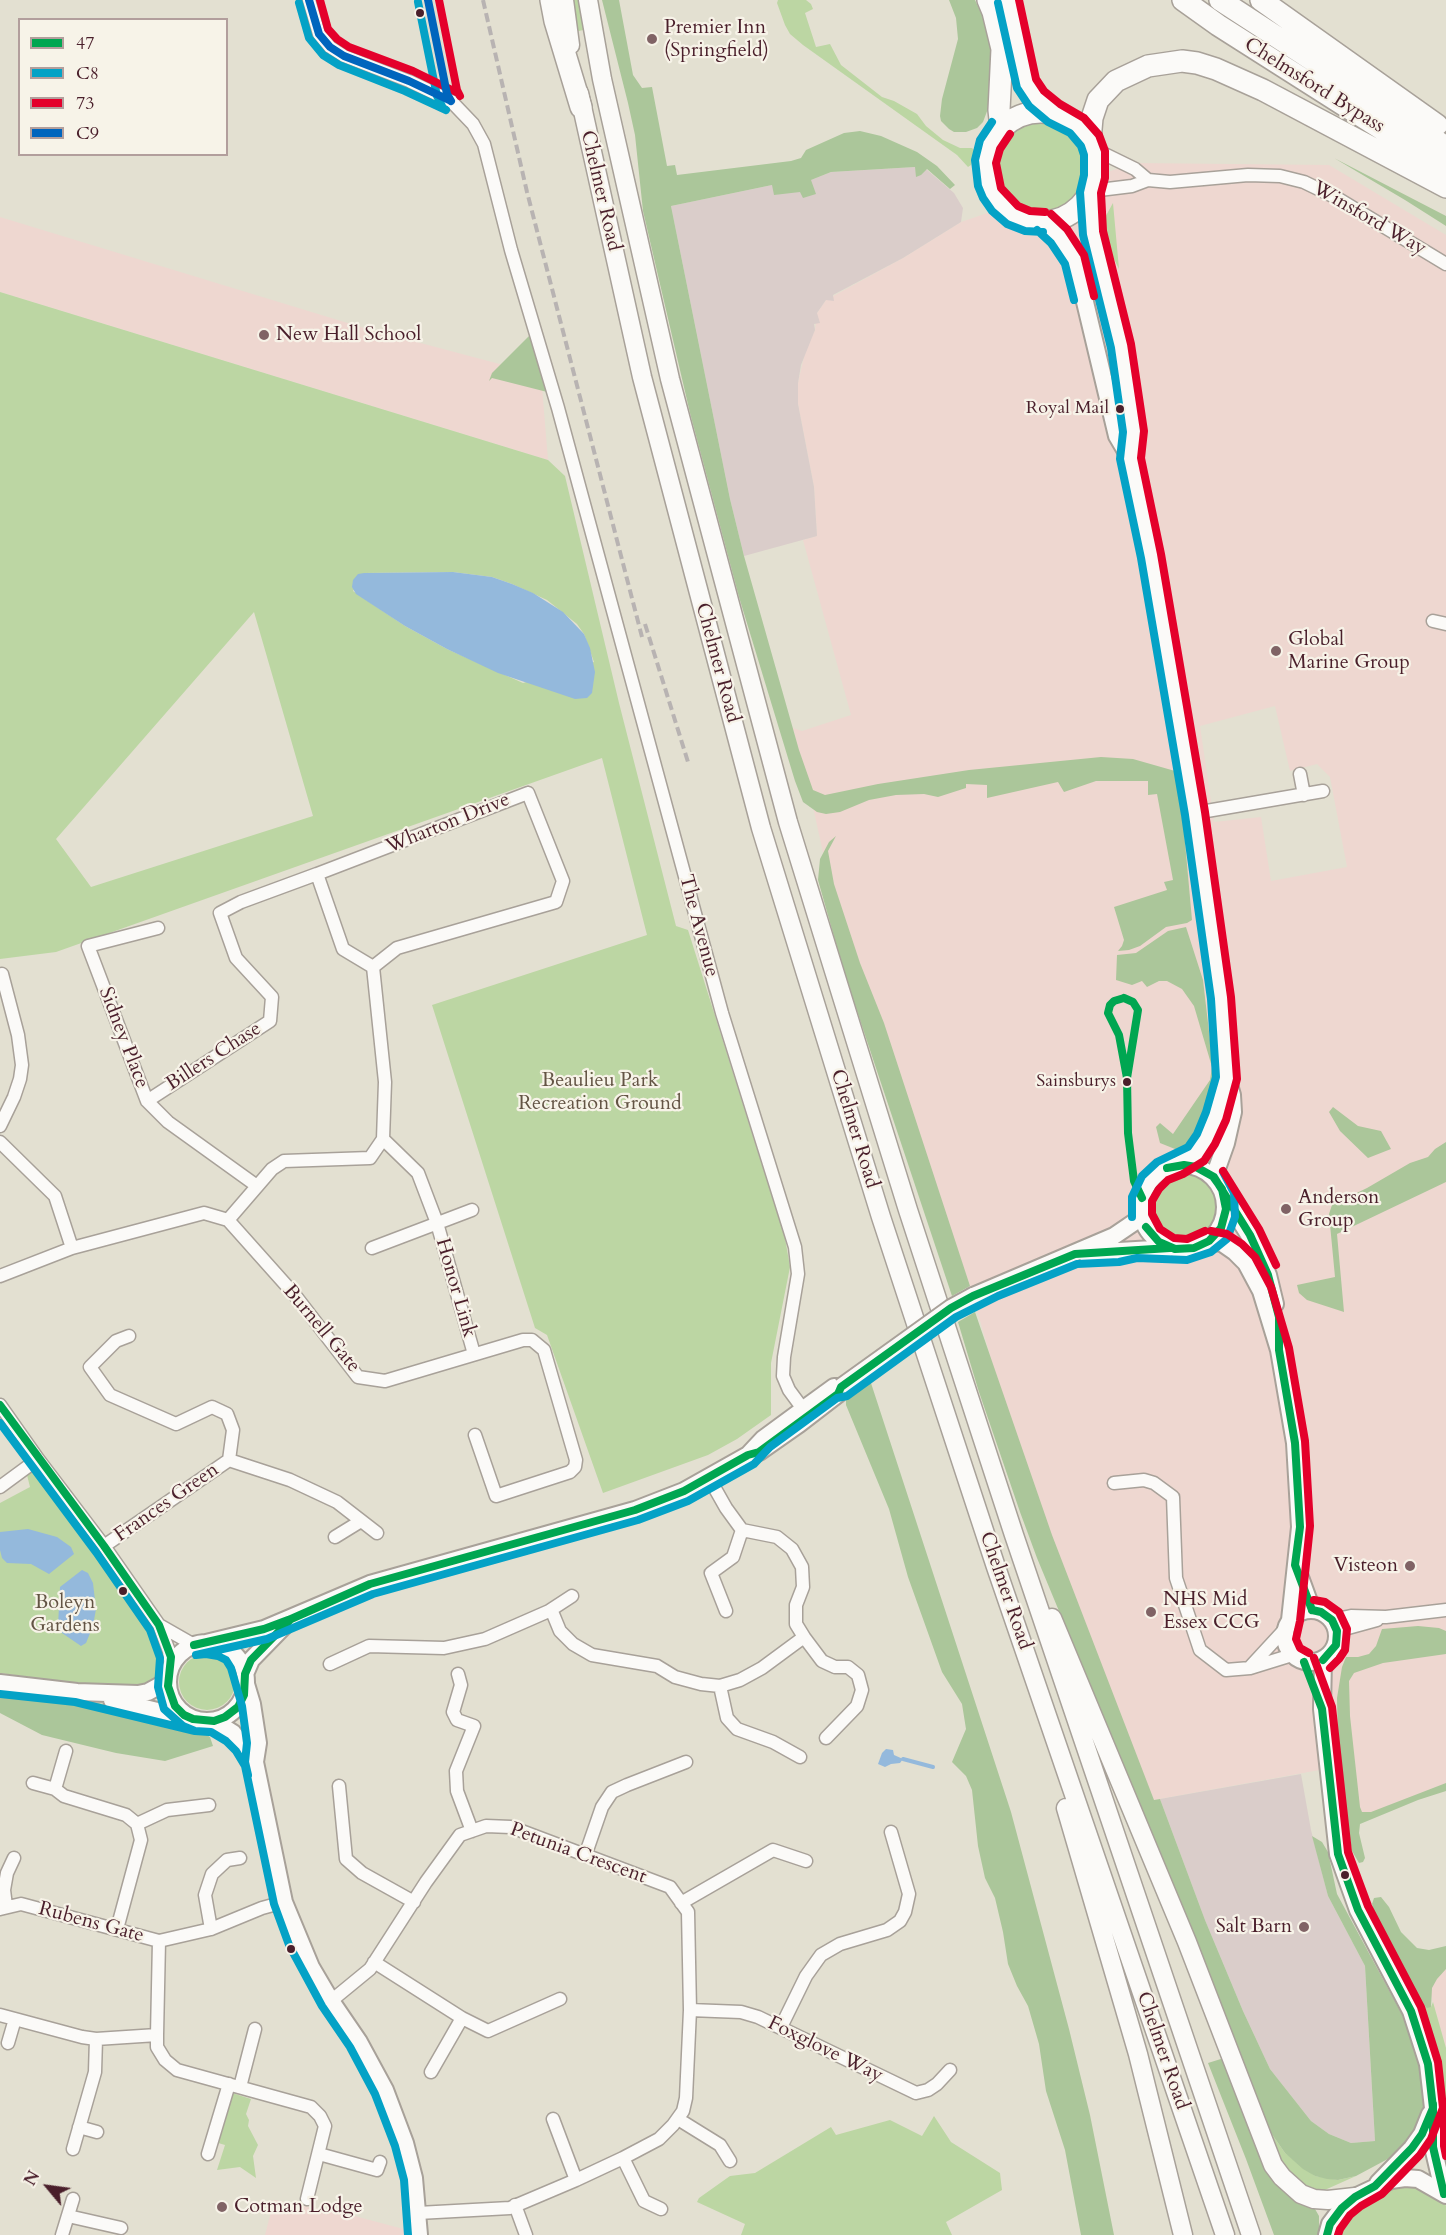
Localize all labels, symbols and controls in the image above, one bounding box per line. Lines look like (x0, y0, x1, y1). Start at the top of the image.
unlabelled marker (414, 7, 426, 19)
place label: Premier Inn (Springfield) (664, 16, 769, 63)
legend (18, 18, 228, 156)
text: 47 (76, 31, 94, 56)
marker: Premier Inn (Springfield) (645, 32, 659, 46)
street label: Chelmsford Bypass (1239, 33, 1389, 139)
text: C8 (76, 61, 99, 86)
text: 73 (76, 91, 94, 116)
text: C9 (76, 121, 99, 146)
street label: Chelmer Road (574, 128, 626, 254)
street label: Winsford Way (1308, 177, 1430, 261)
place label: New Hall School (276, 323, 421, 347)
marker: New Hall School (257, 328, 271, 342)
place label: Royal Mail (1026, 398, 1109, 420)
marker: Royal Mail (1114, 403, 1126, 415)
street label: Chelmer Road (689, 600, 745, 726)
place label: Global Marine Group (1288, 628, 1410, 675)
marker: Global Marine Group (1269, 644, 1283, 658)
street label: Wharton Drive (383, 788, 513, 860)
street label: The Avenue (673, 872, 723, 980)
street label: Sidney Place (93, 984, 153, 1092)
street label: Billers Chase (162, 1017, 266, 1097)
street label: Chelmer Road (825, 1067, 883, 1191)
park label: Beaulieu Park Recreation Ground (518, 1069, 682, 1116)
place label: Sainsburys (1036, 1071, 1116, 1093)
marker: Sainsburys (1121, 1076, 1133, 1088)
place label: Anderson Group (1298, 1186, 1379, 1233)
marker: Anderson Group (1279, 1202, 1293, 1216)
street label: Honor Link (429, 1236, 481, 1340)
street label: Burnell Gate (277, 1280, 365, 1378)
street label: Frances Green (110, 1458, 224, 1548)
street label: Chelmer Road (974, 1529, 1036, 1653)
place label: Visteon (1333, 1554, 1398, 1578)
marker: Visteon (1403, 1559, 1417, 1573)
unlabelled marker (117, 1585, 129, 1597)
place label: NHS Mid Essex CCG (1163, 1588, 1260, 1635)
park label: Boleyn Gardens (30, 1591, 100, 1638)
marker: NHS Mid Essex CCG (1144, 1605, 1158, 1619)
street label: Petunia Crescent (506, 1818, 650, 1890)
unlabelled marker (1339, 1869, 1351, 1881)
street label: Rubens Gate (36, 1897, 146, 1949)
place label: Salt Barn (1216, 1915, 1292, 1939)
marker: Salt Barn (1297, 1920, 1311, 1934)
unlabelled marker (285, 1943, 297, 1955)
street label: Chelmer Road (1131, 1989, 1193, 2113)
street label: Foxglove Way (764, 2012, 886, 2088)
north arrow (18, 2157, 78, 2217)
text: N (19, 2167, 45, 2190)
place label: Cotman Lodge (234, 2195, 363, 2219)
marker: Cotman Lodge (215, 2200, 229, 2214)

